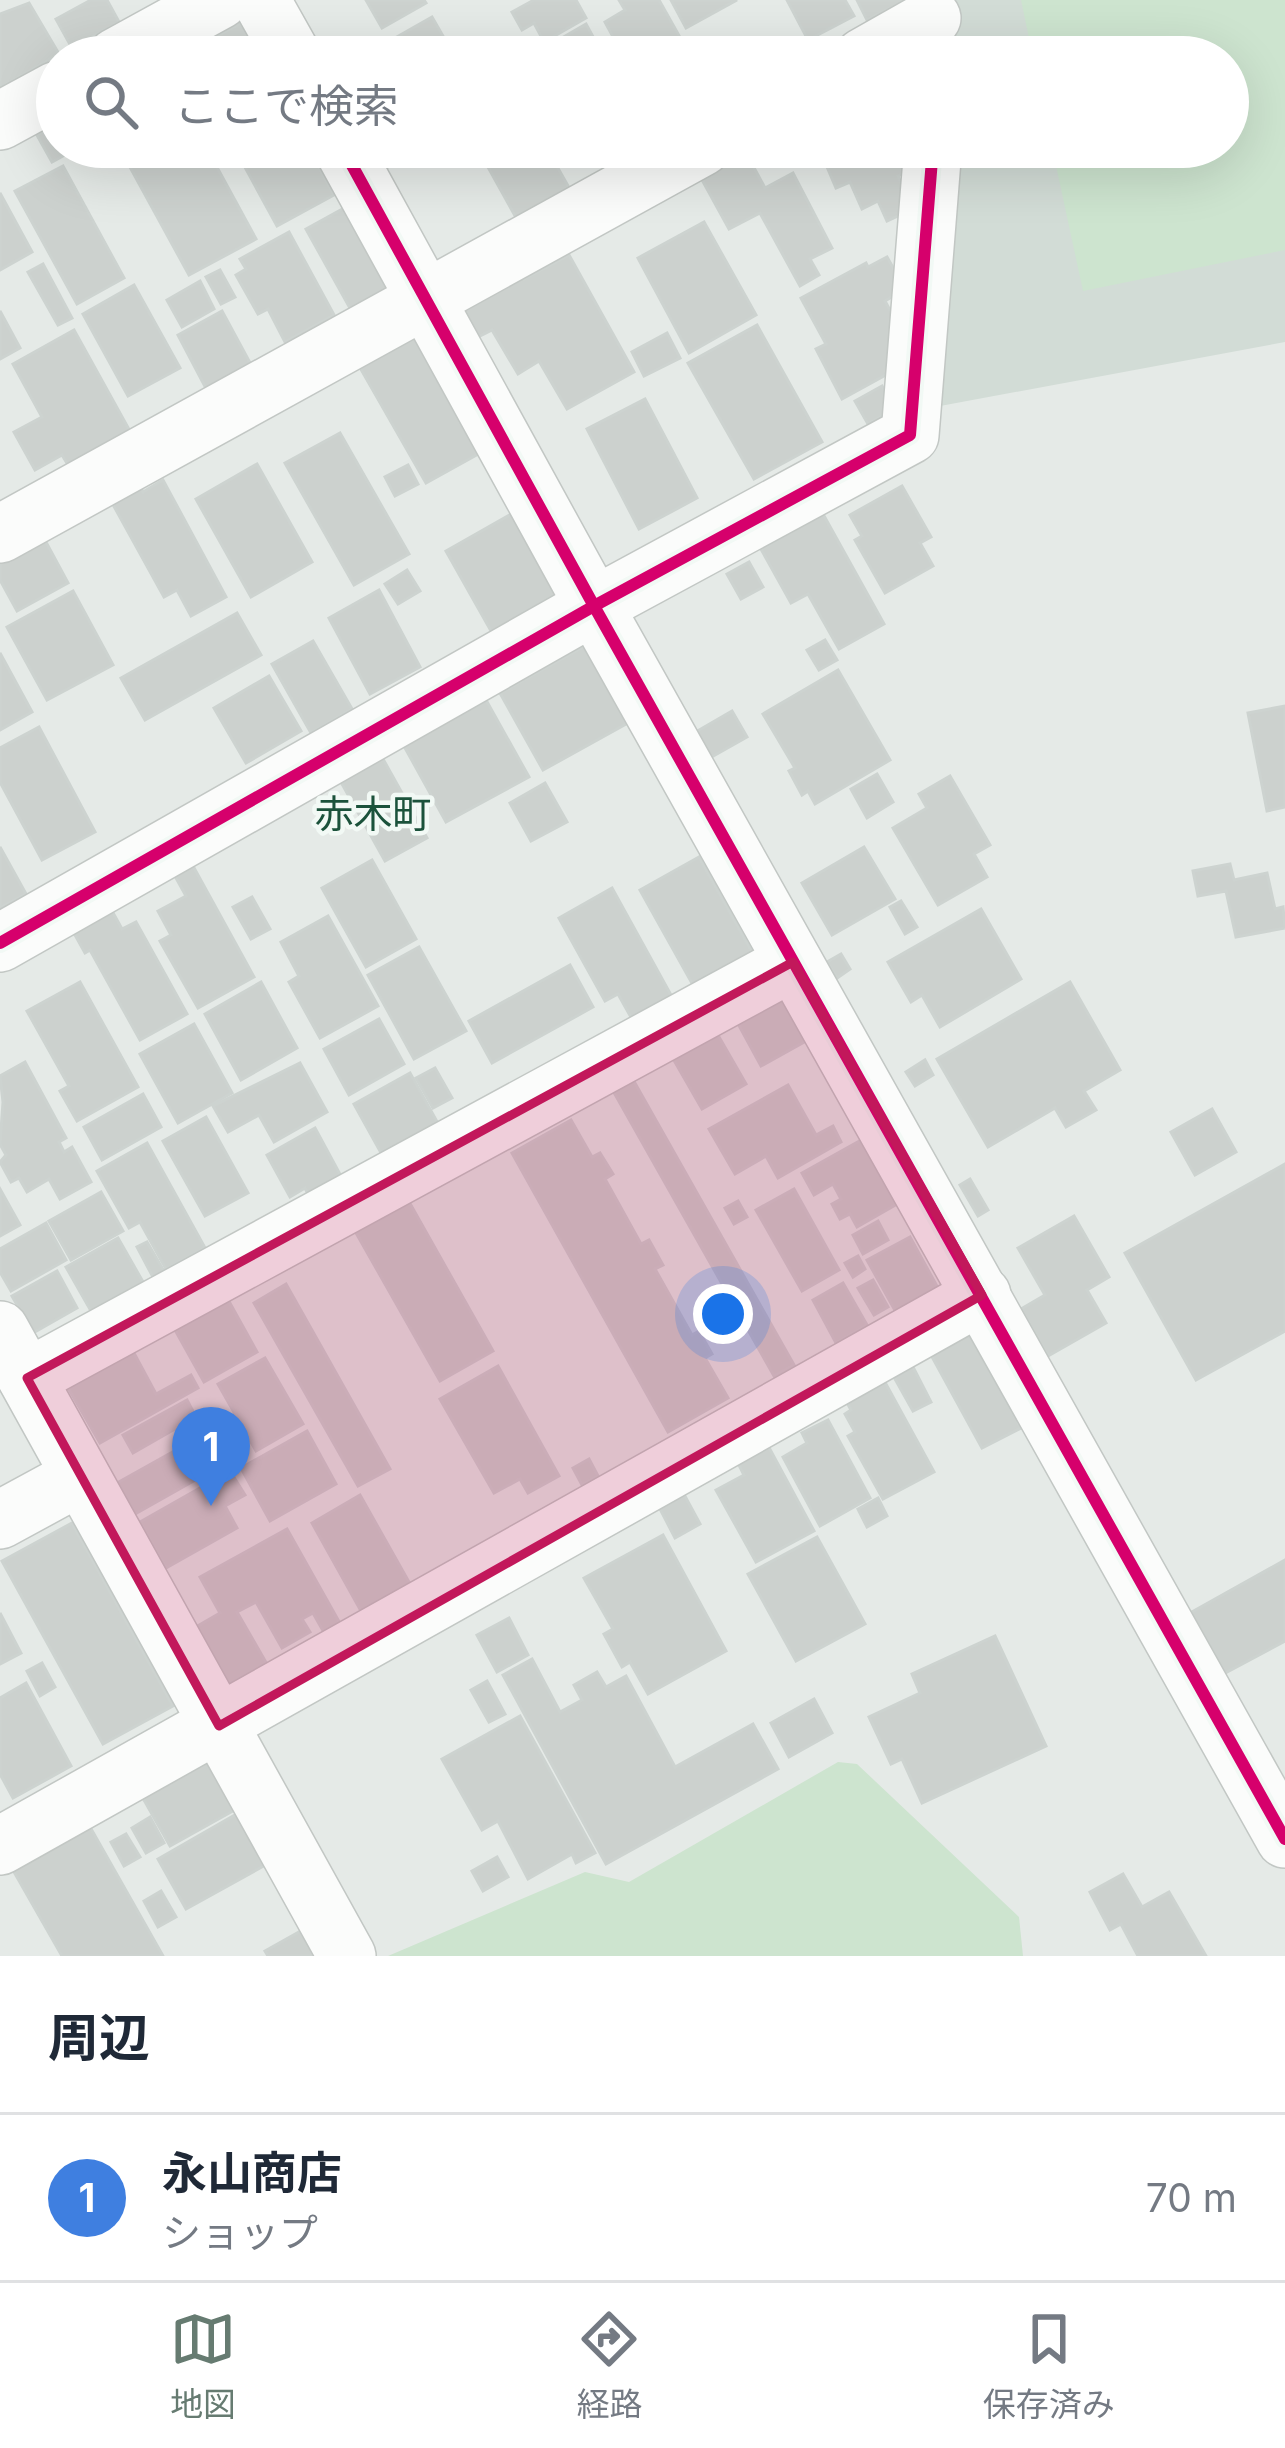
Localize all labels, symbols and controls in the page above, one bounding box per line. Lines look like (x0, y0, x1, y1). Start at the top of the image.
search box (36, 36, 1249, 168)
icon: search (78, 69, 144, 135)
text: ここで検索 (174, 78, 399, 133)
district label: 赤木町 (314, 790, 432, 837)
your location (693, 1284, 753, 1344)
pin: 1 (172, 1407, 250, 1506)
text: 周辺 (48, 2007, 150, 2068)
text: 永山商店 (162, 2145, 342, 2200)
text: 1 (79, 2174, 95, 2221)
text: 70 m (1146, 2174, 1237, 2221)
text: ショップ (162, 2209, 318, 2256)
tab: 地図 (170, 2306, 236, 2426)
tab: 経路 (576, 2306, 642, 2426)
tab: 保存済み (983, 2306, 1115, 2426)

